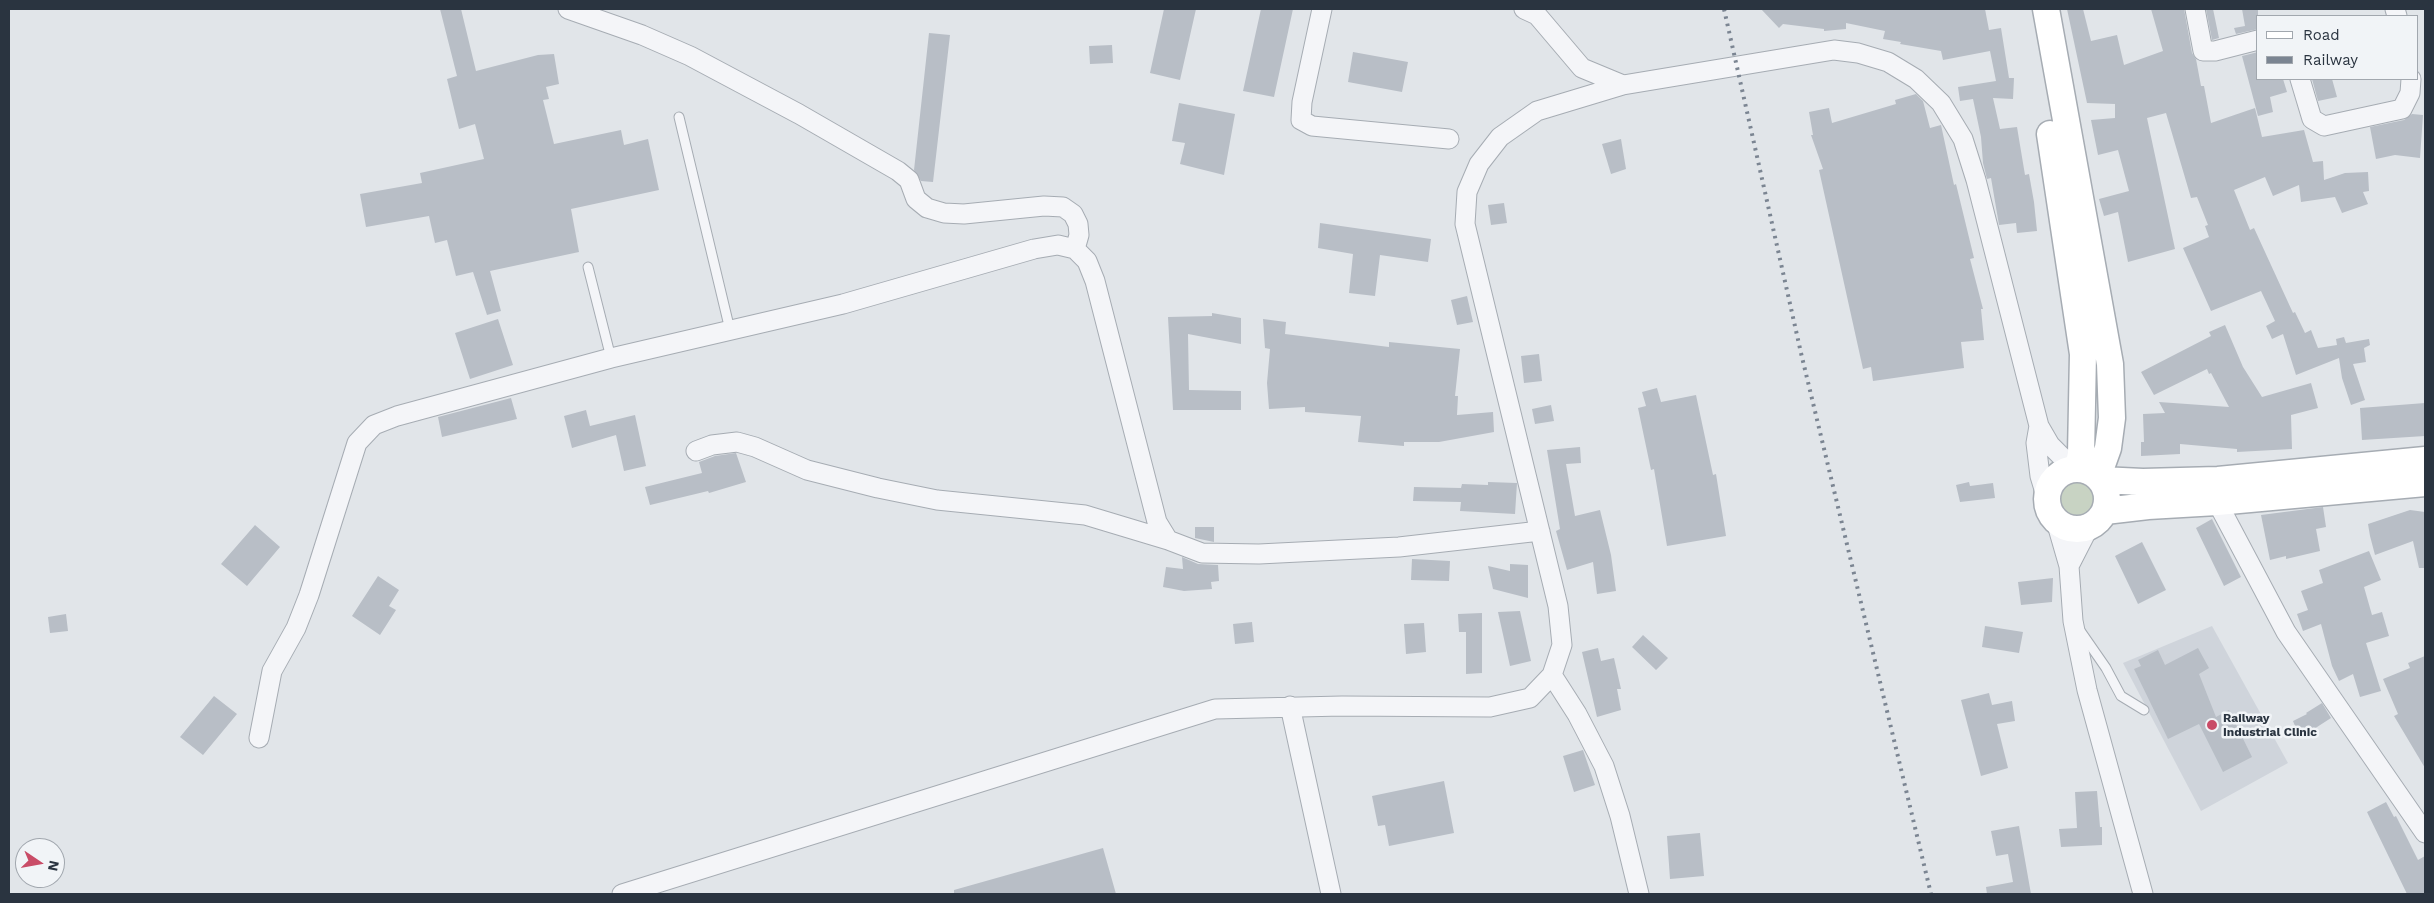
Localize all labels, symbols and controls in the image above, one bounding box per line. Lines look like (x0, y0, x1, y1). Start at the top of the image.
legend (2256, 15, 2419, 80)
text: Road (2303, 26, 2340, 44)
text: Railway (2303, 51, 2358, 69)
place label: Railway Industrial Clinic (2223, 711, 2317, 739)
marker: Railway Industrial Clinic (2205, 718, 2219, 732)
north arrow (15, 838, 65, 888)
text: N (45, 859, 63, 873)

